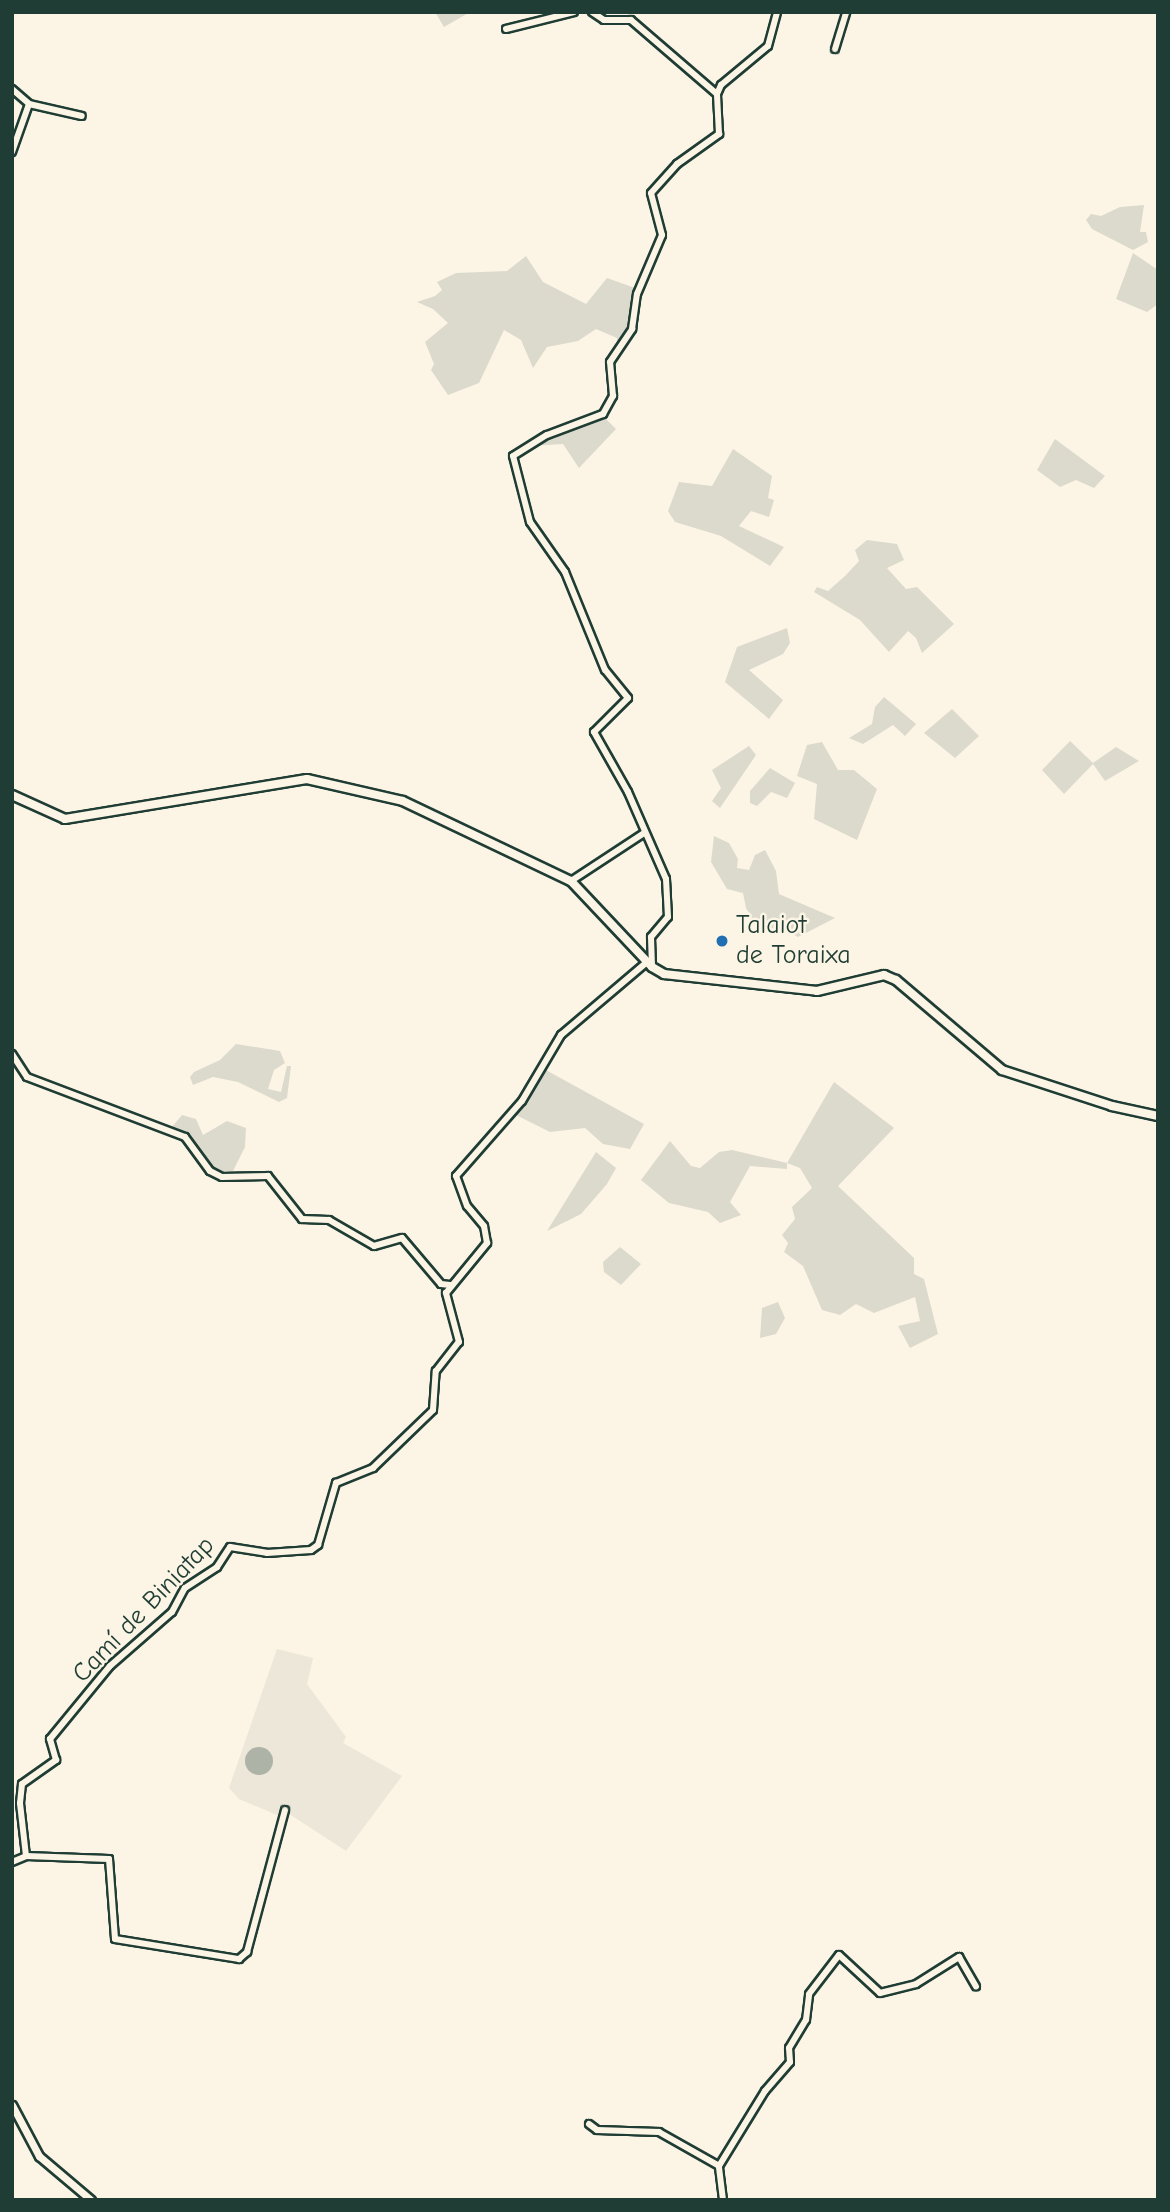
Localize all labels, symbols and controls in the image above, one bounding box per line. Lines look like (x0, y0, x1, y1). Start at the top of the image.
place label: Talaiot de Toraixa (736, 910, 851, 972)
marker: Talaiot de Toraixa (714, 933, 730, 949)
street label: Camí de Biniatap (67, 1531, 221, 1689)

